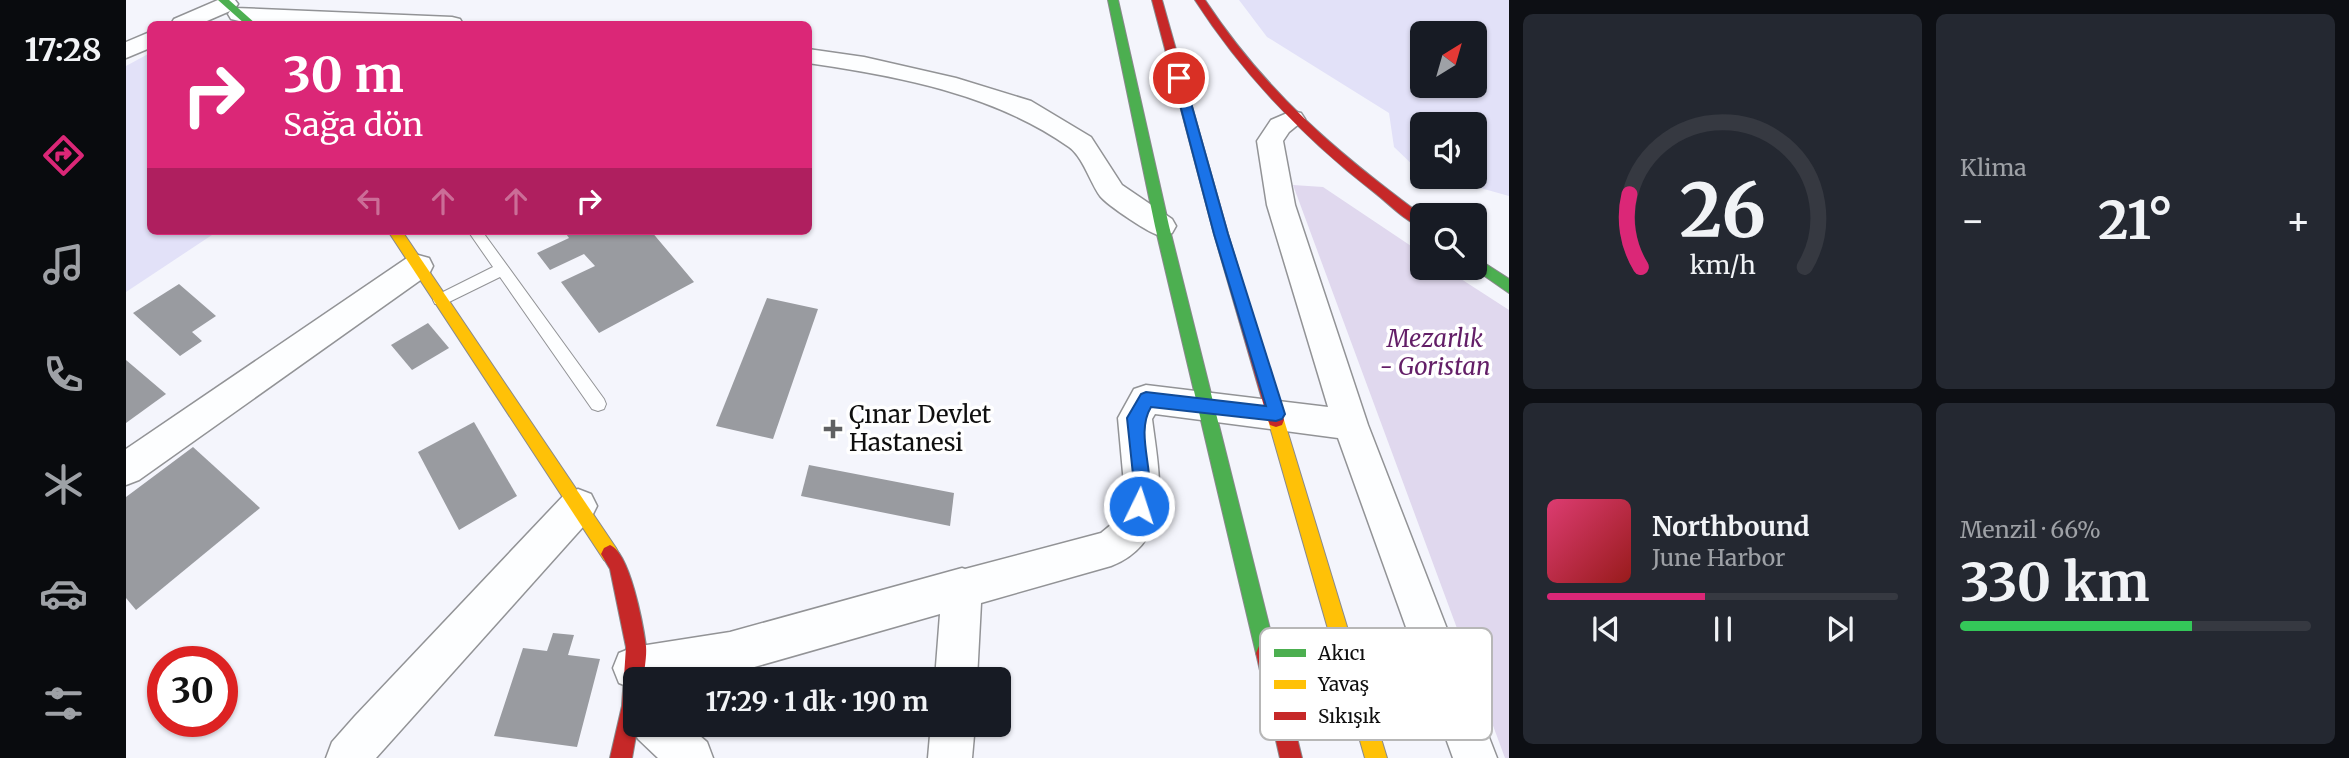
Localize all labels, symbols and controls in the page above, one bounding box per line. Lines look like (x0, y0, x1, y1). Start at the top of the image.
north arrow (1410, 21, 1488, 98)
map controls (1410, 21, 1487, 280)
text: 17:28 (24, 30, 102, 70)
text: 30 m (283, 44, 404, 105)
pin (1149, 48, 1209, 108)
icon: right (168, 49, 259, 140)
icon: arrive (1160, 59, 1198, 97)
text: Sağa dön (283, 105, 423, 145)
button: sound (1410, 112, 1487, 189)
icon: directions (39, 131, 88, 180)
text: Klima (1960, 153, 2027, 182)
text: 26 (1679, 166, 1766, 258)
icon: left (351, 182, 389, 220)
icon: ahead (424, 182, 462, 220)
icon: ahead (497, 182, 535, 220)
icon: right (570, 182, 608, 220)
text: 21° (2098, 188, 2173, 253)
text: − (1960, 197, 1985, 244)
text: + (2286, 197, 2311, 244)
button: search (1410, 203, 1487, 280)
icon: music (39, 240, 88, 289)
text: km/h (1689, 249, 1756, 281)
park label: Mezarlık - Goristan (1380, 323, 1491, 382)
icon: phone (39, 350, 88, 399)
place label: Çınar Devlet Hastanesi (849, 399, 992, 458)
marker: Çınar Devlet Hastanesi (823, 419, 843, 439)
icon: climate (39, 460, 88, 509)
position arrow (1102, 469, 1176, 543)
text: Northbound (1652, 510, 1810, 543)
text: Menzil · 66% (1960, 515, 2101, 544)
text: June Harbor (1652, 543, 1785, 572)
text: 330 km (1960, 550, 2150, 615)
icon: car (39, 569, 88, 618)
icon: previous (1587, 610, 1625, 648)
icon: pause (1704, 610, 1742, 648)
icon: next (1821, 610, 1859, 648)
legend (1260, 628, 1492, 740)
text: Akıcı (1317, 641, 1365, 665)
speed limit sign: 30 (147, 646, 238, 737)
text: Yavaş (1317, 672, 1369, 696)
icon: filters (39, 679, 88, 728)
text: 17:29 · 1 dk · 190 m (705, 685, 929, 718)
text: Sıkışık (1318, 704, 1381, 728)

